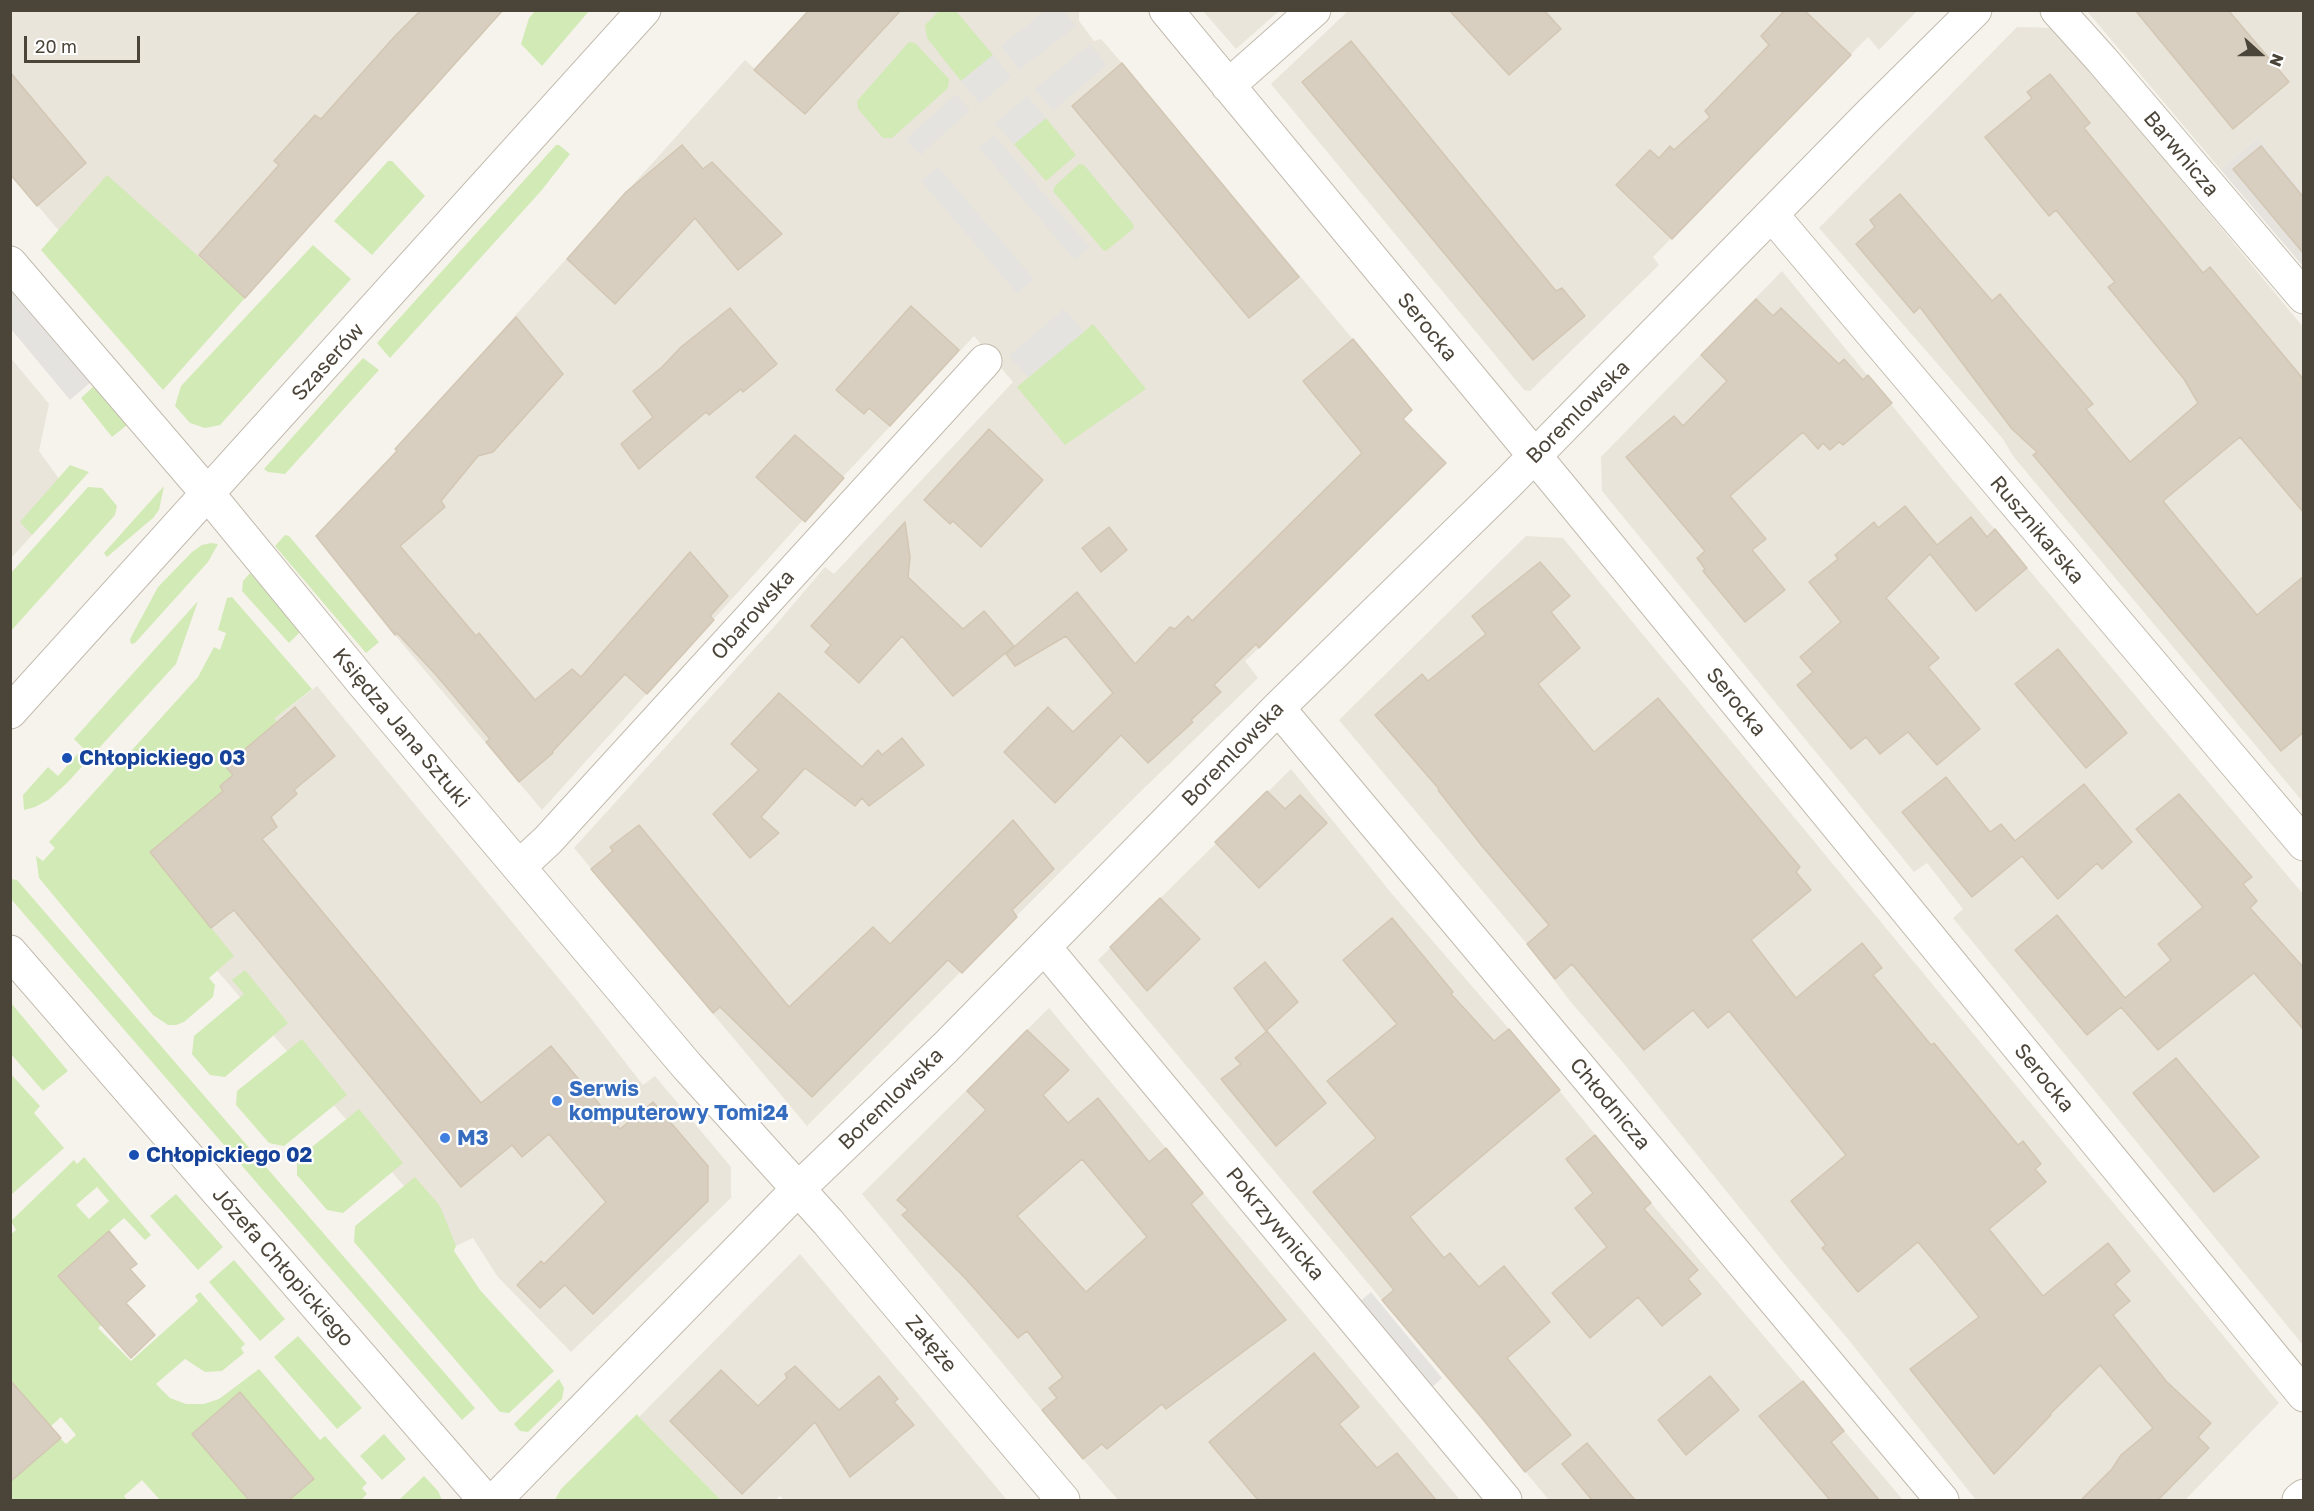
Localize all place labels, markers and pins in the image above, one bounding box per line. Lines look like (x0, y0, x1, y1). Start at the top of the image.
place label: Chłopickiego 03 (79, 745, 245, 771)
marker: Chłopickiego 03 (60, 751, 74, 765)
place label: Serwis komputerowy Tomi24 (569, 1076, 789, 1126)
marker: Serwis komputerowy Tomi24 (550, 1094, 564, 1108)
place label: M3 (457, 1125, 488, 1151)
marker: M3 (438, 1131, 452, 1145)
place label: Chłopickiego 02 (146, 1142, 312, 1168)
marker: Chłopickiego 02 (127, 1148, 141, 1162)

